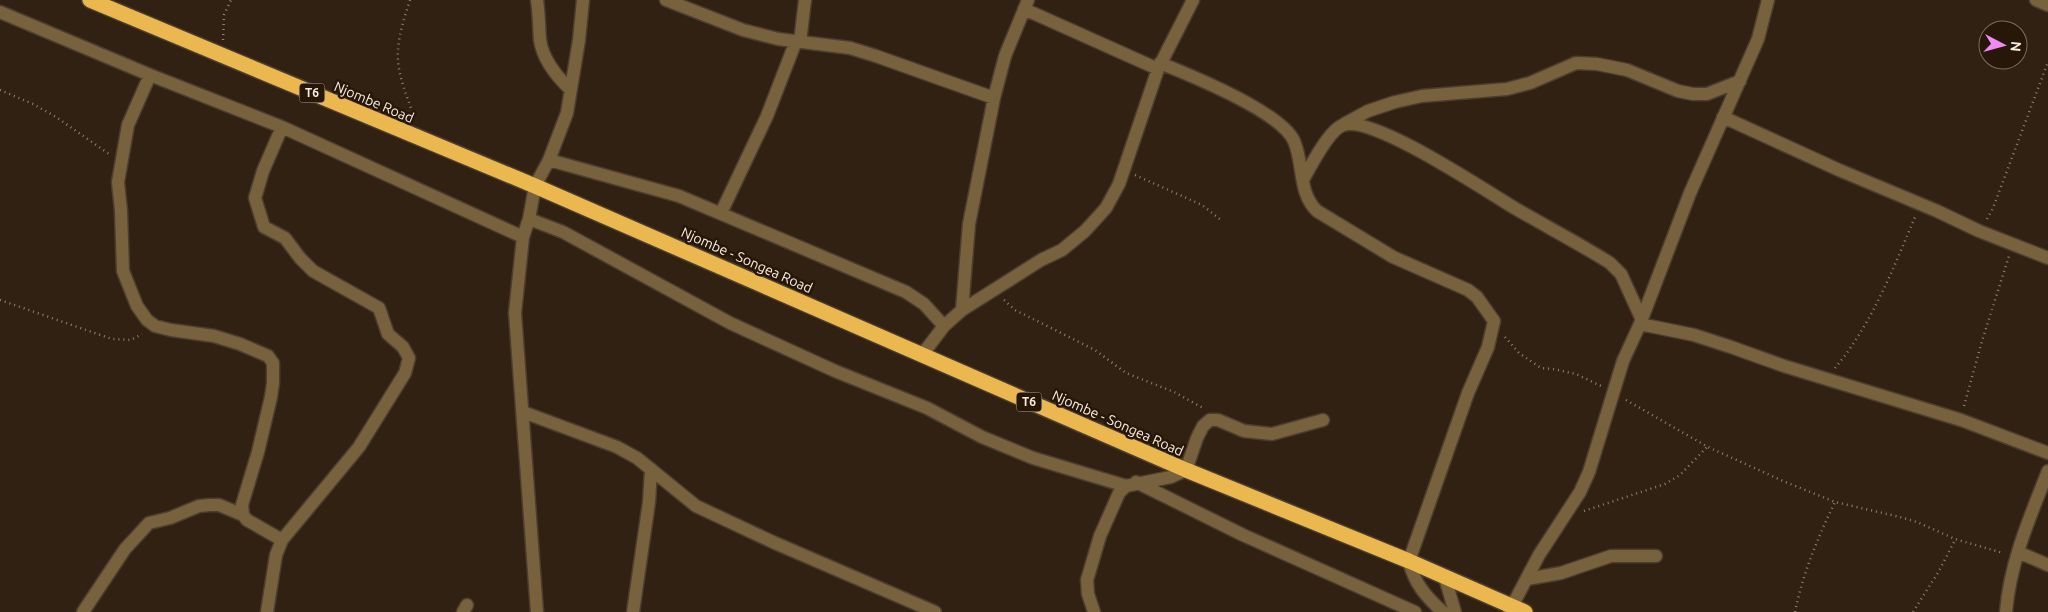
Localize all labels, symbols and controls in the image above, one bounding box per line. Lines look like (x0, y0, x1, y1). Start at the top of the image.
north arrow (1978, 20, 2028, 70)
text: N (2007, 40, 2024, 52)
street label: Njombe Road (332, 78, 416, 126)
road number: T6 (300, 84, 324, 102)
street label: Njombe - Songea Road (679, 224, 815, 296)
street label: Njombe - Songea Road (1050, 387, 1186, 459)
road number: T6 (1016, 392, 1042, 412)

